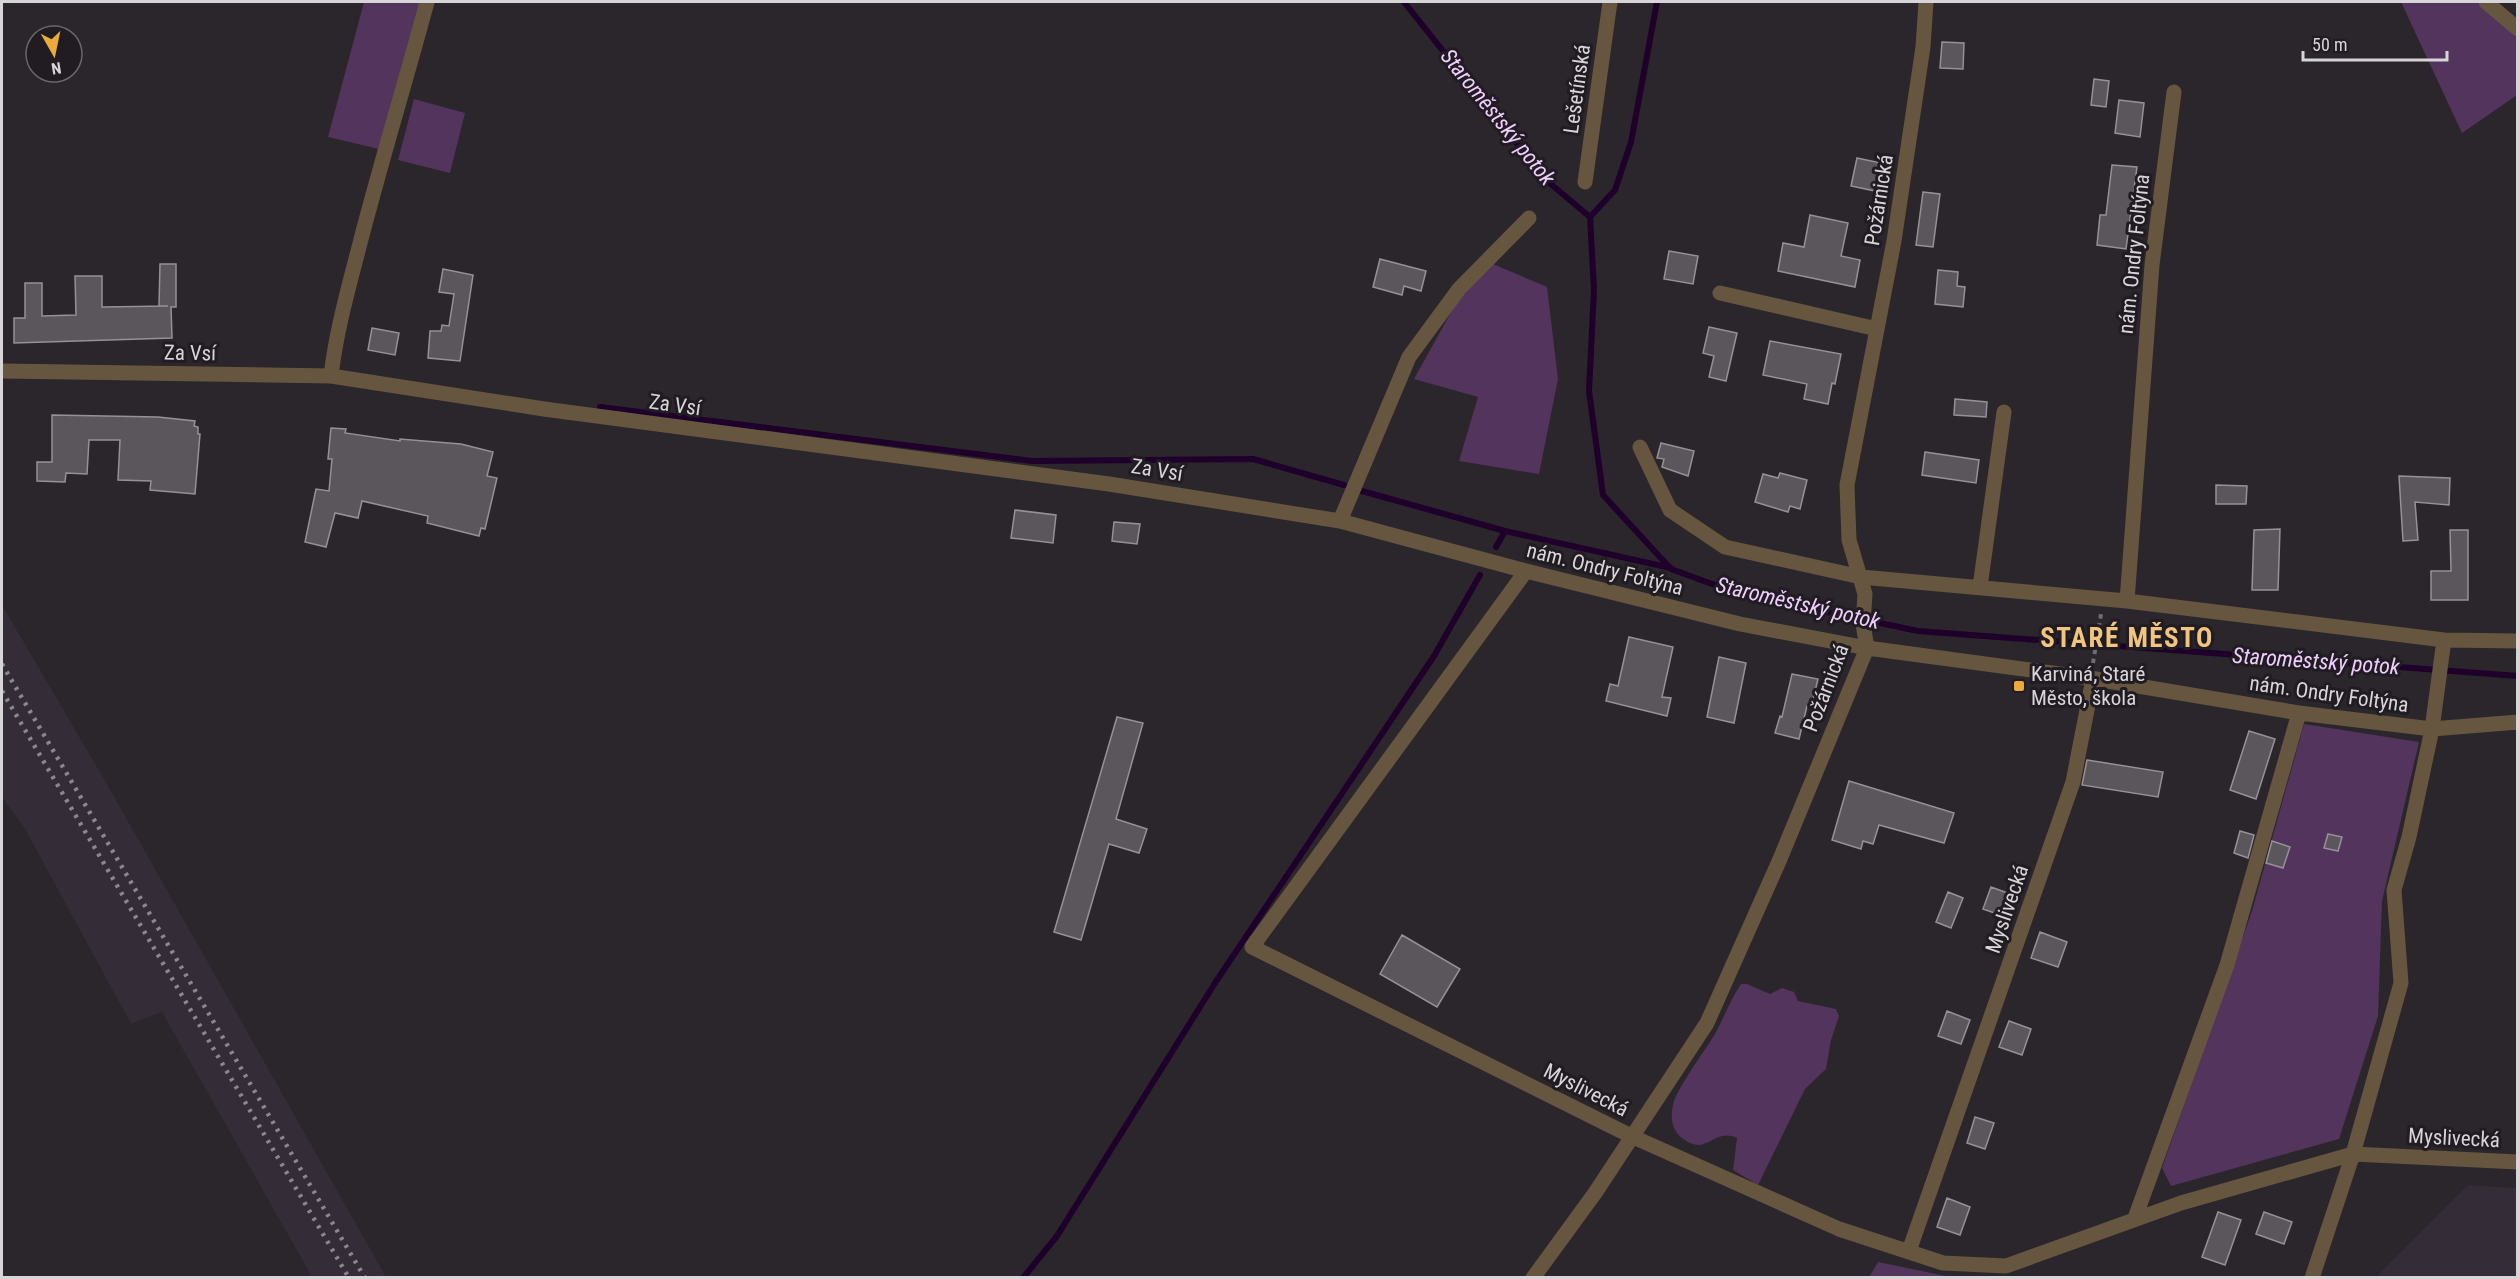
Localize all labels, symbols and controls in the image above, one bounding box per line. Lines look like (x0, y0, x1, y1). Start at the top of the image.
north arrow (24, 24, 84, 84)
scale bar (2303, 24, 2447, 62)
text: 50 m (2312, 34, 2347, 55)
street label: Lešetínská (1559, 43, 1595, 135)
water label: Staroměstský potok (1436, 44, 1561, 190)
text: N (50, 58, 63, 78)
street label: Požárnická (1860, 153, 1898, 247)
street label: nám. Ondry Foltýna (2114, 173, 2154, 335)
street label: Za Vsí (164, 341, 217, 365)
street label: Za Vsí (648, 389, 704, 421)
street label: Za Vsí (1129, 454, 1186, 486)
street label: nám. Ondry Foltýna (1524, 538, 1686, 600)
water label: Staroměstský potok (1714, 572, 1883, 634)
district label: STARÉ MĚSTO (2040, 621, 2214, 654)
street label: Požárnická (1798, 641, 1854, 735)
water label: Staroměstský potok (2232, 643, 2401, 679)
place label: Karviná, Staré Město, škola (2031, 662, 2145, 710)
street label: nám. Ondry Foltýna (2248, 671, 2410, 717)
marker: Karviná, Staré Město, škola (2012, 679, 2026, 693)
street label: Myslivecká (1981, 862, 2033, 956)
street label: Myslivecká (1540, 1058, 1632, 1122)
street label: Myslivecká (2408, 1124, 2500, 1152)

